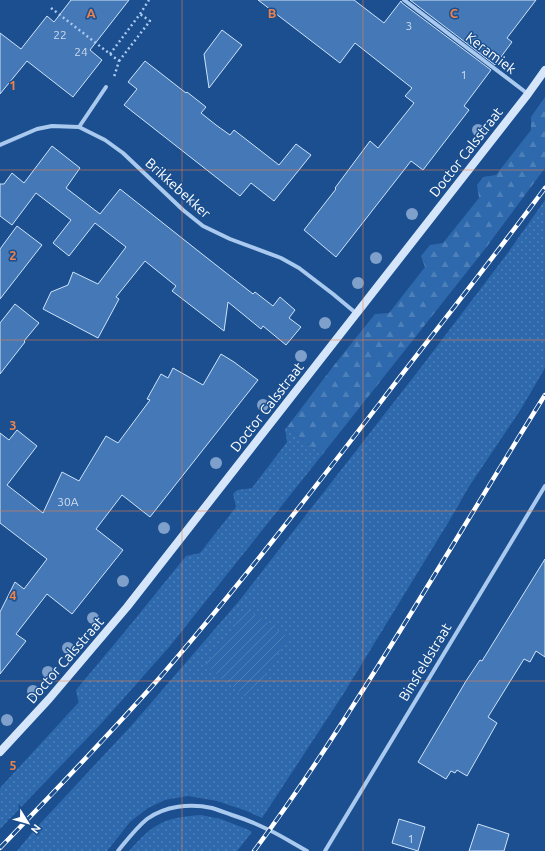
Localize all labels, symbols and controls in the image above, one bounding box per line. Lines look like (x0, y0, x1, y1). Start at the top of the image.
text: A (86, 6, 96, 20)
text: B (268, 6, 277, 20)
text: C (450, 6, 459, 20)
house number: 3 (406, 19, 412, 32)
house number: 22 (53, 28, 67, 41)
street label: Keramiek (463, 29, 519, 77)
house number: 24 (74, 45, 88, 58)
house number: 1 (461, 68, 467, 81)
text: 1 (9, 78, 17, 92)
street label: Doctor Calsstraat (426, 104, 506, 200)
street label: Brikkebekker (142, 155, 214, 222)
text: 2 (9, 248, 17, 262)
street label: Doctor Calsstraat (227, 359, 307, 455)
text: 3 (9, 418, 17, 432)
house number: 30A (57, 495, 79, 508)
text: 4 (9, 588, 17, 602)
street label: Doctor Calsstraat (23, 613, 107, 706)
street label: Binsfeldstraat (395, 620, 455, 704)
text: 5 (9, 758, 17, 772)
north arrow (8, 803, 48, 843)
text: N (29, 822, 43, 836)
house number: 1 (408, 832, 414, 845)

